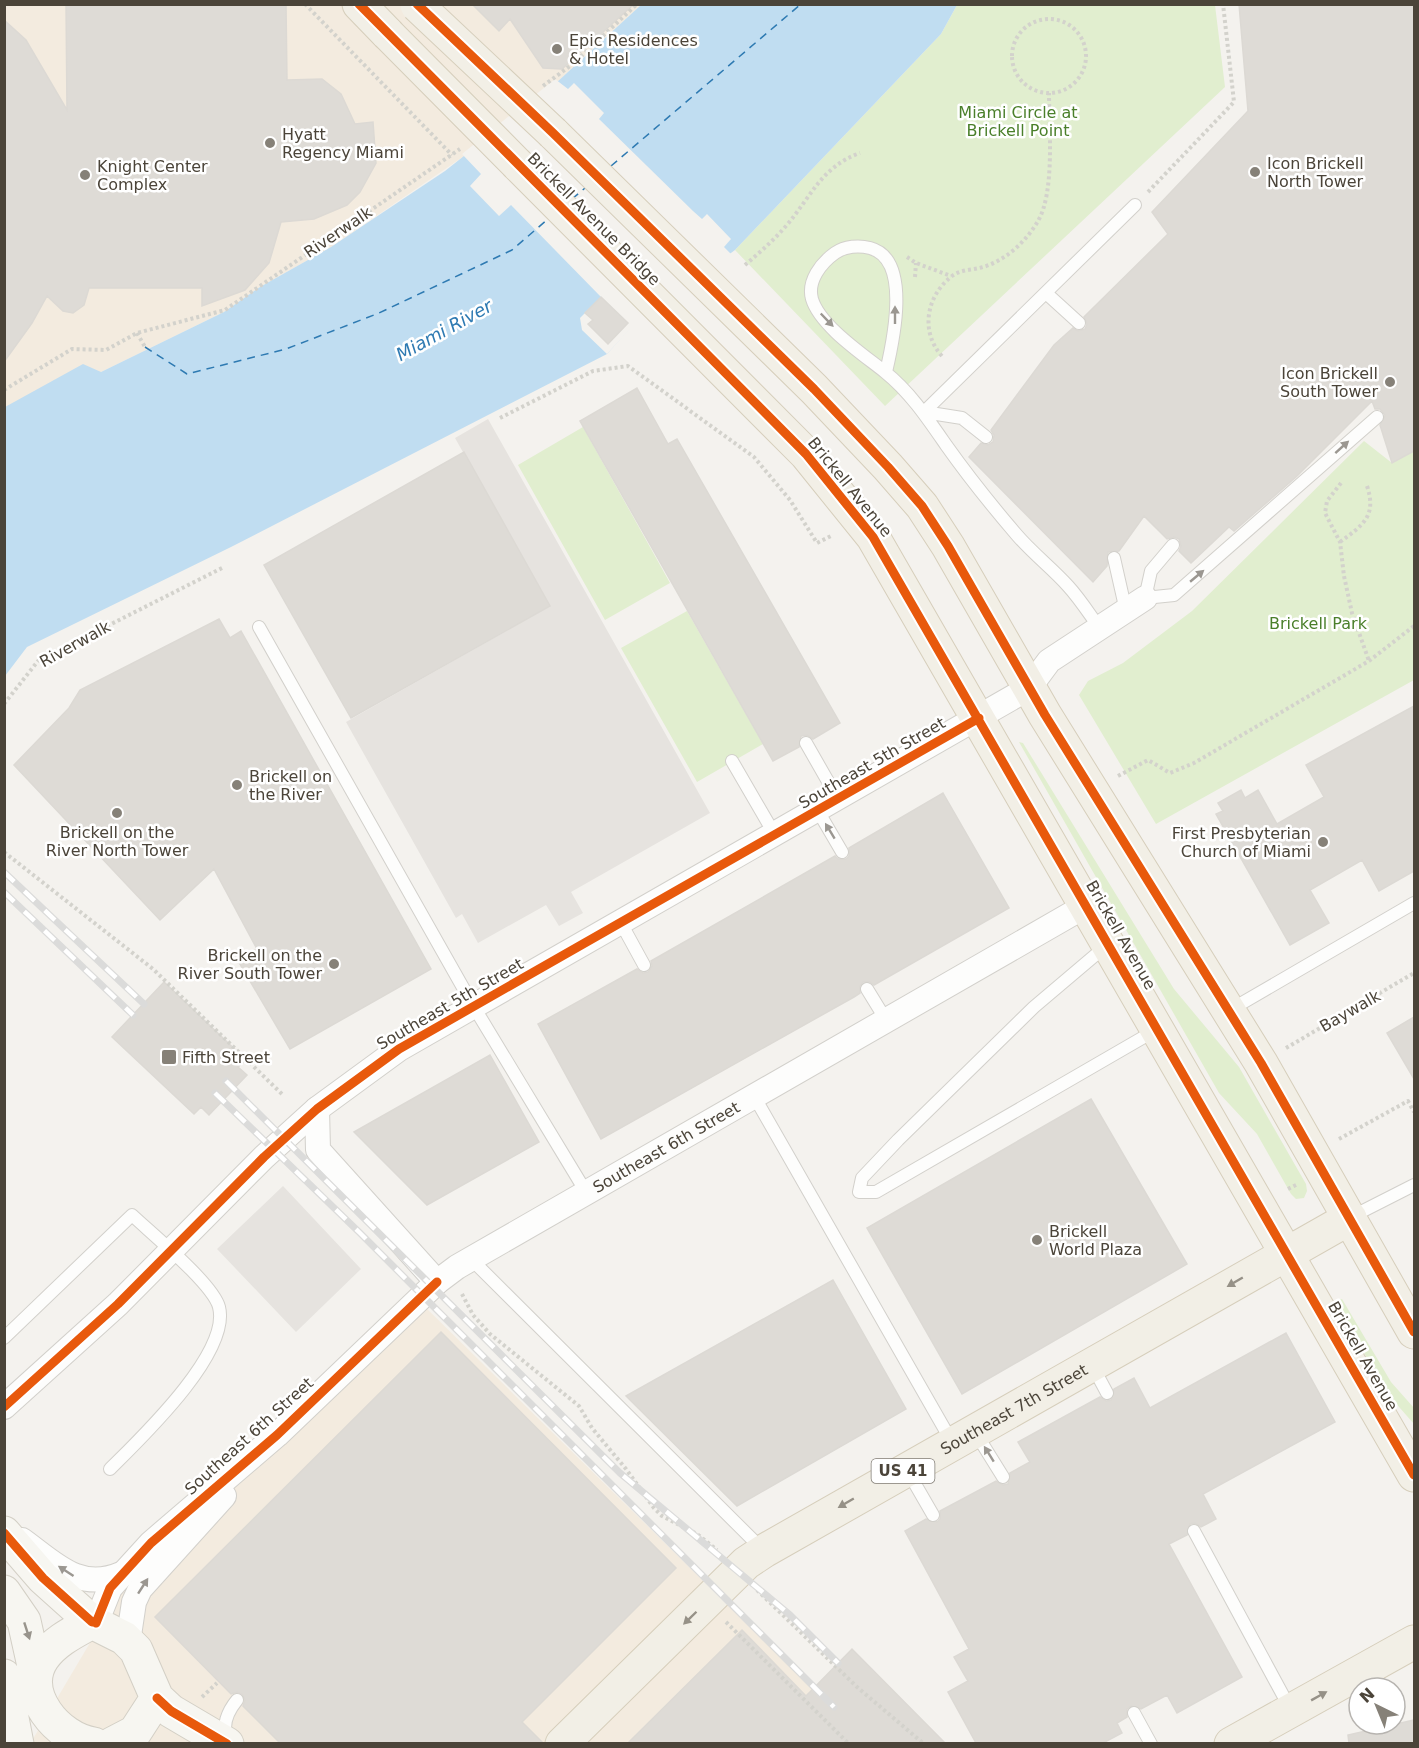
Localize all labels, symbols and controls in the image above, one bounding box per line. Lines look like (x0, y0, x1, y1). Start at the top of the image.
place label: Epic Residences & Hotel (569, 31, 698, 68)
marker: Epic Residences & Hotel (550, 42, 564, 56)
park label: Miami Circle at Brickell Point (958, 103, 1078, 140)
place label: Hyatt Regency Miami (282, 125, 404, 162)
marker: Hyatt Regency Miami (263, 136, 277, 150)
street label: Brickell Avenue Bridge (524, 149, 664, 289)
place label: Icon Brickell North Tower (1267, 154, 1364, 191)
place label: Knight Center Complex (97, 157, 208, 194)
marker: Icon Brickell North Tower (1248, 165, 1262, 179)
marker: Knight Center Complex (78, 168, 92, 182)
street label: Riverwalk (300, 202, 376, 262)
water label: Miami River (392, 294, 497, 365)
one-way arrow (890, 305, 900, 324)
one-way arrow (819, 313, 833, 327)
place label: Icon Brickell South Tower (1280, 364, 1378, 401)
marker: Icon Brickell South Tower (1383, 375, 1397, 389)
street label: Brickell Avenue (804, 433, 896, 541)
one-way arrow (1334, 441, 1349, 454)
one-way arrow (1189, 570, 1205, 583)
park label: Brickell Park (1269, 614, 1368, 633)
street label: Riverwalk (36, 616, 114, 671)
street label: Southeast 5th Street (795, 713, 949, 813)
place label: Brickell on the River (249, 767, 332, 804)
marker: Brickell on the River (230, 778, 244, 792)
marker: Brickell on the River North Tower (110, 806, 124, 820)
place label: Brickell on the River North Tower (46, 823, 189, 860)
one-way arrow (824, 823, 835, 839)
place label: First Presbyterian Church of Miami (1172, 824, 1311, 861)
marker: First Presbyterian Church of Miami (1316, 835, 1330, 849)
street label: Brickell Avenue (1082, 877, 1160, 993)
place label: Brickell on the River South Tower (178, 946, 322, 983)
street label: Southeast 5th Street (373, 954, 527, 1054)
marker: Brickell on the River South Tower (327, 957, 341, 971)
street label: Baywalk (1316, 986, 1384, 1036)
marker: Fifth Street (160, 1048, 178, 1066)
place label: Fifth Street (182, 1048, 270, 1067)
street label: Southeast 6th Street (589, 1097, 743, 1197)
place label: Brickell World Plaza (1049, 1222, 1142, 1259)
marker: Brickell World Plaza (1030, 1233, 1044, 1247)
one-way arrow (1226, 1277, 1243, 1287)
street label: Brickell Avenue (1324, 1298, 1402, 1414)
street label: Southeast 7th Street (937, 1360, 1091, 1458)
street label: Southeast 6th Street (181, 1373, 317, 1499)
one-way arrow (983, 1446, 994, 1462)
road number: US 41 (872, 1459, 934, 1483)
one-way arrow (837, 1498, 854, 1508)
one-way arrow (57, 1565, 74, 1576)
one-way arrow (137, 1579, 149, 1595)
one-way arrow (683, 1611, 698, 1625)
one-way arrow (23, 1622, 32, 1640)
north arrow (1347, 1676, 1407, 1736)
text: N (1356, 1684, 1378, 1707)
one-way arrow (1311, 1691, 1328, 1701)

